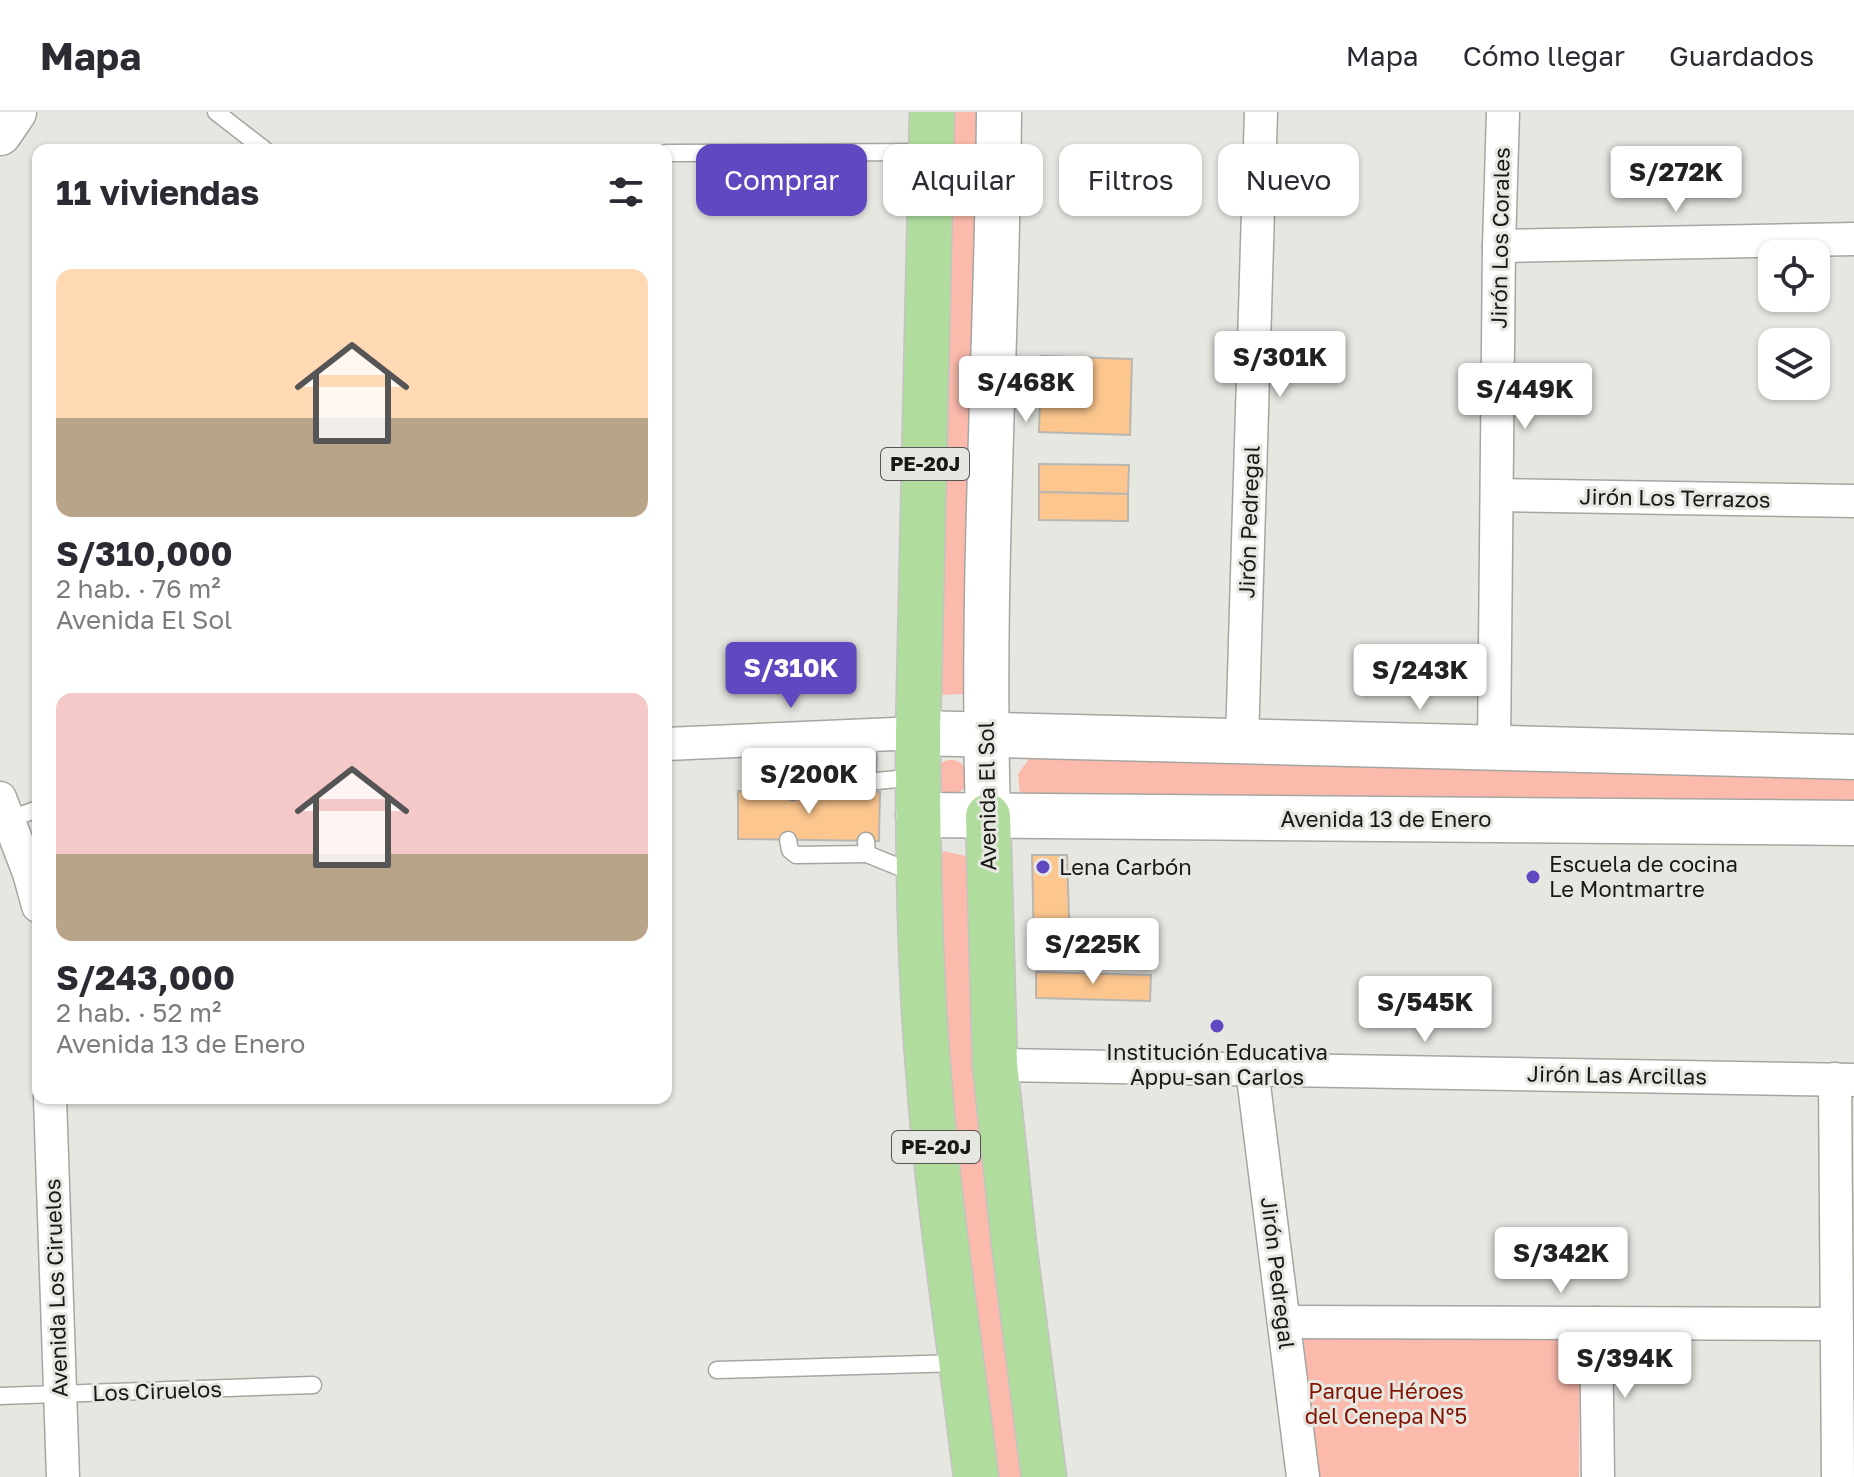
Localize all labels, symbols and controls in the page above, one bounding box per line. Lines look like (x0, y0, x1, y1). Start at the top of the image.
text: Mapa (40, 33, 141, 78)
text: Mapa (1346, 39, 1419, 72)
text: Cómo llegar (1463, 39, 1625, 72)
text: Guardados (1669, 39, 1814, 72)
chip: Comprar (696, 144, 867, 216)
chip: Alquilar (883, 144, 1043, 216)
chip: Filtros (1059, 144, 1202, 216)
chip: Nuevo (1218, 144, 1359, 216)
pin: S/272K (1611, 146, 1741, 214)
street label: Jirón Los Corales (1484, 147, 1515, 329)
text: S/272K (1629, 156, 1723, 187)
icon: filters (604, 170, 648, 214)
text: 11 viviendas (56, 172, 259, 212)
map controls (1758, 240, 1830, 400)
button: locate (1758, 240, 1830, 312)
icon: home (280, 321, 424, 465)
button: layers (1758, 328, 1830, 400)
pin: S/301K (1215, 331, 1345, 399)
text: S/301K (1233, 341, 1327, 372)
pin: S/468K (961, 356, 1091, 424)
pin: S/449K (1460, 363, 1590, 431)
text: S/468K (977, 366, 1075, 397)
text: S/449K (1476, 373, 1574, 404)
street label: Jirón Pedregal (1232, 445, 1265, 599)
road number: PE-20J (881, 448, 969, 480)
street label: Jirón Los Terrazos (1579, 482, 1771, 513)
text: S/310,000 (56, 533, 233, 573)
text: 2 hab. · 76 m² (56, 573, 221, 604)
text: Avenida El Sol (56, 604, 232, 635)
pin: S/310K (726, 642, 856, 710)
pin: S/243K (1355, 644, 1485, 712)
text: S/310K (744, 652, 838, 683)
text: S/243K (1372, 654, 1468, 685)
street label: Avenida El Sol (972, 721, 1001, 871)
icon: home (280, 745, 424, 889)
pin: S/200K (744, 748, 874, 816)
text: S/200K (760, 758, 858, 789)
street label: Avenida 13 de Enero (1280, 805, 1492, 832)
place label: Escuela de cocina Le Montmartre (1549, 850, 1738, 902)
place label: Lena Carbón (1059, 853, 1192, 880)
marker: Lena Carbón (1034, 858, 1052, 876)
marker: Escuela de cocina Le Montmartre (1524, 868, 1542, 886)
pin: S/225K (1028, 918, 1158, 986)
text: S/225K (1045, 928, 1141, 959)
text: S/243,000 (56, 957, 235, 997)
pin: S/545K (1360, 976, 1490, 1044)
text: S/545K (1377, 986, 1473, 1017)
text: 2 hab. · 52 m² (56, 997, 221, 1028)
marker: Institución Educativa Appu-san Carlos (1208, 1017, 1226, 1035)
text: Avenida 13 de Enero (56, 1028, 305, 1059)
place label: Institución Educativa Appu-san Carlos (1106, 1038, 1328, 1090)
street label: Jirón Las Arcillas (1527, 1059, 1707, 1090)
road number: PE-20J (892, 1131, 980, 1163)
street label: Avenida Los Ciruelos (38, 1178, 73, 1398)
street label: Jirón Pedregal (1256, 1195, 1301, 1351)
pin: S/342K (1496, 1227, 1626, 1295)
text: S/342K (1513, 1237, 1609, 1268)
pin: S/394K (1560, 1332, 1690, 1400)
text: S/394K (1576, 1342, 1674, 1373)
street label: Los Ciruelos (92, 1375, 222, 1406)
park label: Parque Héroes del Cenepa N°5 (1305, 1377, 1467, 1429)

